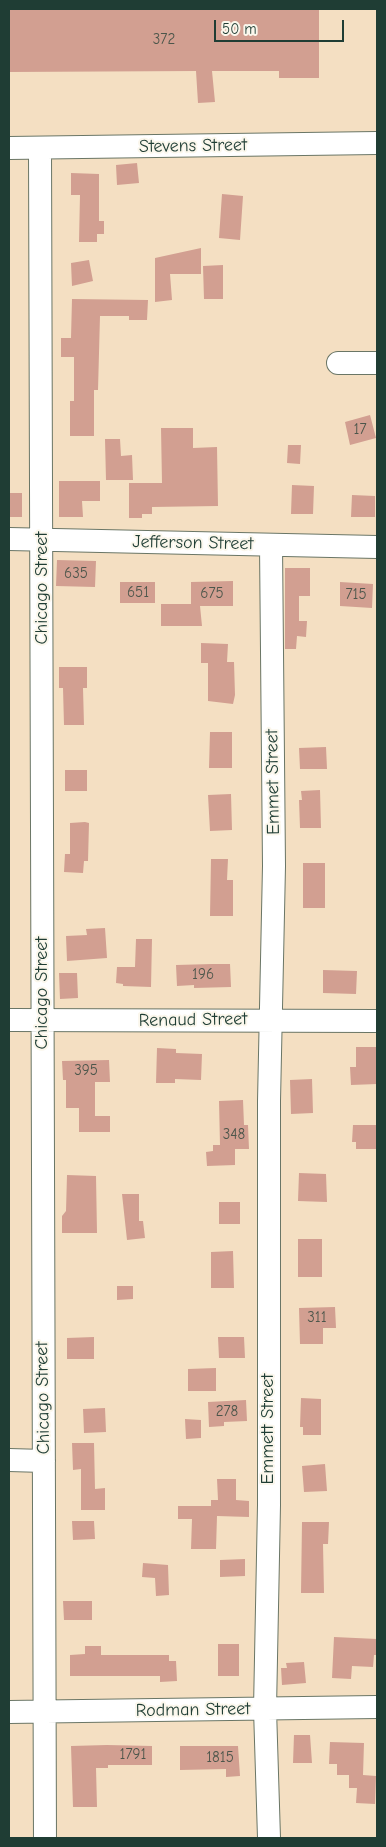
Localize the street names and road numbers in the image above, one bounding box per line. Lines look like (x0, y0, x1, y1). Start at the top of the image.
street label: Stevens Street (139, 134, 247, 158)
street label: Jefferson Street (132, 531, 254, 555)
street label: Chicago Street (31, 532, 53, 644)
street label: Emmet Street (261, 729, 285, 835)
street label: Chicago Street (31, 937, 53, 1049)
street label: Renaud Street (139, 1008, 247, 1032)
street label: Chicago Street (31, 1341, 55, 1455)
street label: Emmett Street (257, 1373, 279, 1485)
street label: Rodman Street (135, 1698, 251, 1722)

